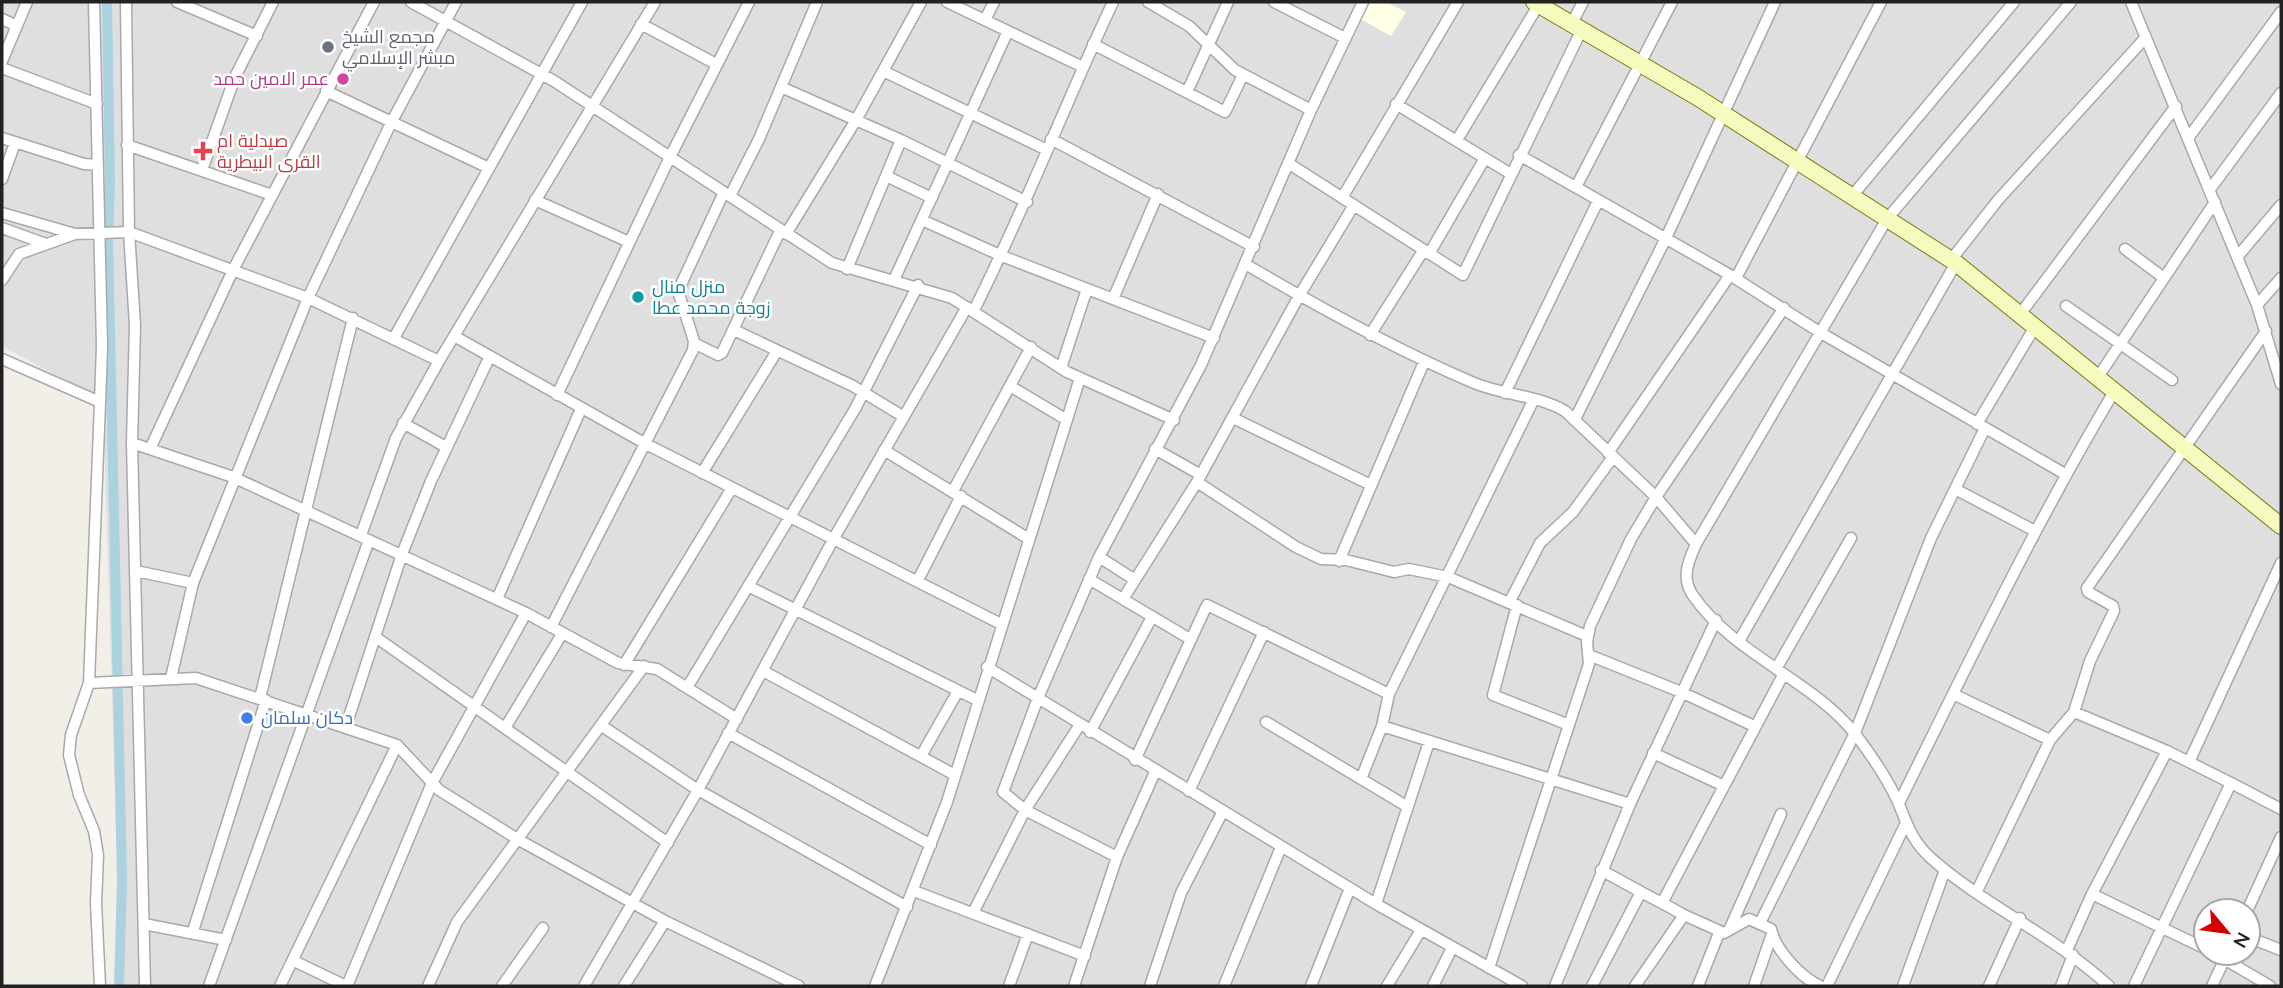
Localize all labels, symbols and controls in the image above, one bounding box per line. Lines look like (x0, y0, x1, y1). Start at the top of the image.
place label: مجمع الشيخ مبشر الإسلامي (342, 25, 455, 72)
marker: مجمع الشيخ مبشر الإسلامي (320, 39, 336, 55)
place label: عمر الامين حمد (213, 67, 329, 90)
marker: عمر الامين حمد (335, 71, 351, 87)
place label: صيدلية ام القرى البيطرية (217, 129, 321, 173)
marker: صيدلية ام القرى البيطرية (195, 143, 211, 159)
place label: منزل منال زوجة محمد عطا (652, 275, 770, 319)
marker: منزل منال زوجة محمد عطا (630, 289, 646, 305)
place label: دكان سلمان (261, 706, 353, 729)
marker: دكان سلمان (239, 710, 255, 726)
north arrow (2192, 897, 2262, 967)
text: N (2228, 928, 2256, 952)

